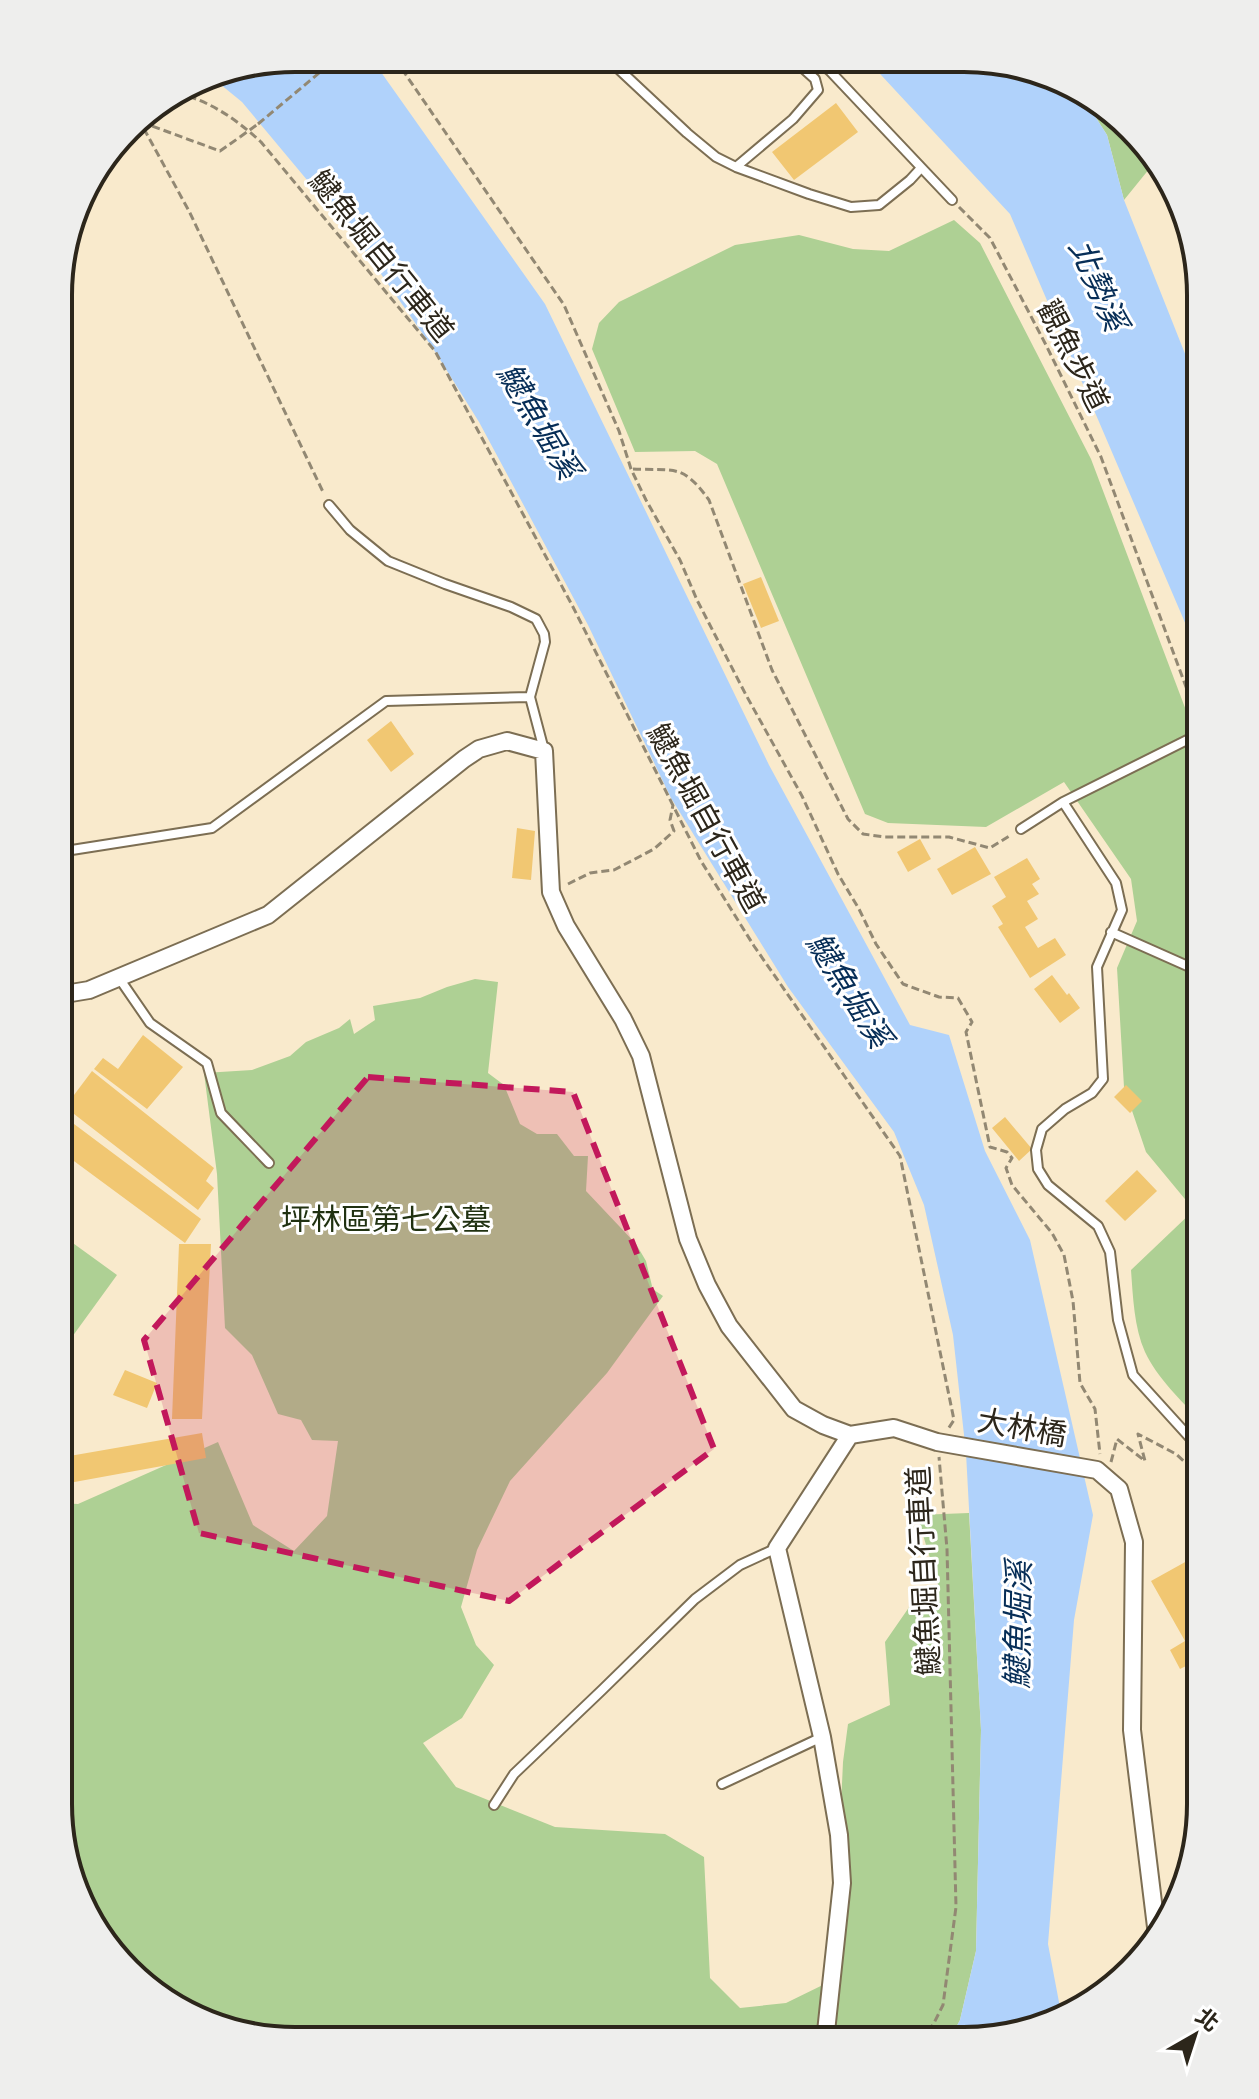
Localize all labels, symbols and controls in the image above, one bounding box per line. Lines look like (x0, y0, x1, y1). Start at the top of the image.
street label: 𩻸魚堀自行車道 (301, 162, 463, 349)
water label: 北勢溪 (1061, 233, 1138, 340)
street label: 觀魚步道 (1030, 293, 1118, 418)
water label: 𩻸魚堀溪 (490, 355, 592, 489)
street label: 𩻸魚堀自行車道 (639, 716, 774, 919)
water label: 𩻸魚堀溪 (799, 925, 903, 1058)
park label: 坪林區第七公墓 (281, 1200, 491, 1238)
street label: 大林橋 (975, 1400, 1070, 1454)
street label: 𩻸魚堀自行車道 (899, 1465, 947, 1677)
water label: 𩻸魚堀溪 (996, 1557, 1038, 1689)
north arrow (1155, 1995, 1235, 2075)
text: 北 (1190, 2002, 1225, 2037)

